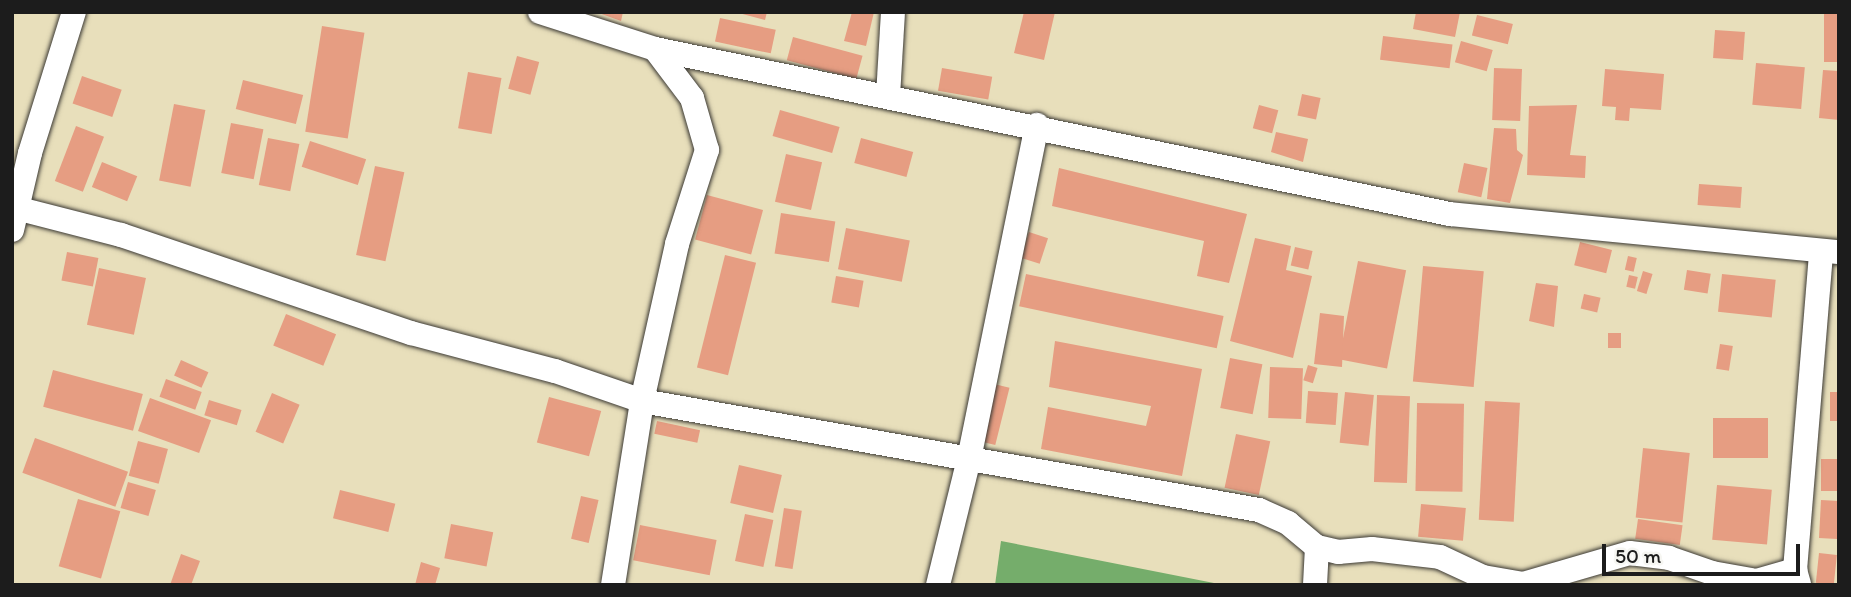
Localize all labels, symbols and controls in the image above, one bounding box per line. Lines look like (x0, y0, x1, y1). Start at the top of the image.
scale bar (1606, 530, 1804, 574)
text: 50 m (1615, 543, 1661, 568)

